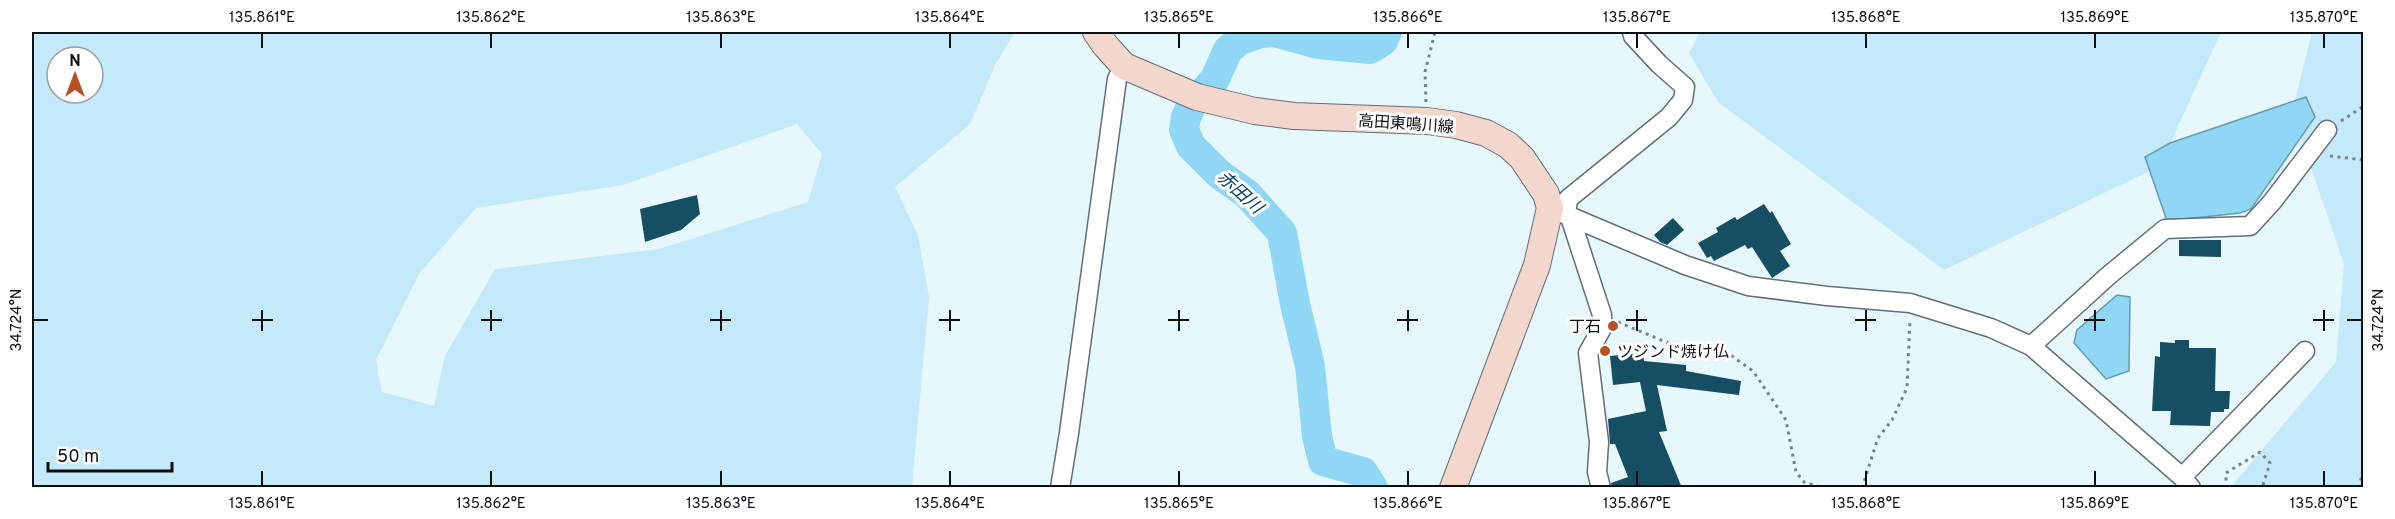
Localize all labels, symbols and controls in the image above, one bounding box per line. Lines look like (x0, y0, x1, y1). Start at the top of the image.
text: 135.861°E (229, 9, 295, 28)
text: 135.862°E (456, 9, 526, 28)
text: 135.863°E (686, 9, 756, 28)
text: 135.864°E (915, 9, 985, 28)
text: 135.865°E (1144, 9, 1214, 28)
text: 135.866°E (1373, 9, 1443, 28)
text: 135.867°E (1603, 9, 1671, 28)
text: 135.868°E (1831, 9, 1901, 28)
text: 135.869°E (2061, 9, 2130, 28)
text: 135.870°E (2290, 9, 2358, 28)
north arrow (45, 45, 105, 105)
text: N (69, 52, 81, 72)
street label: 高田東鳴川線 (1357, 112, 1454, 138)
water label: 赤田川 (1211, 167, 1268, 221)
text: 34.724°N (8, 289, 27, 351)
text: 34.724°N (2370, 289, 2389, 351)
place label: 丁石 (1569, 318, 1601, 338)
marker: 丁石 (1606, 319, 1620, 333)
place label: ツジンド焼け仏 (1617, 343, 1729, 363)
marker: ツジンド焼け仏 (1598, 344, 1612, 358)
scale bar (48, 435, 172, 473)
text: 50 m (57, 446, 99, 469)
text: 135.861°E (229, 495, 295, 514)
text: 135.862°E (456, 495, 526, 514)
text: 135.863°E (686, 495, 756, 514)
text: 135.864°E (915, 495, 985, 514)
text: 135.865°E (1144, 495, 1214, 514)
text: 135.866°E (1373, 495, 1443, 514)
text: 135.867°E (1603, 495, 1671, 514)
text: 135.868°E (1831, 495, 1901, 514)
text: 135.869°E (2061, 495, 2130, 514)
text: 135.870°E (2290, 495, 2358, 514)

